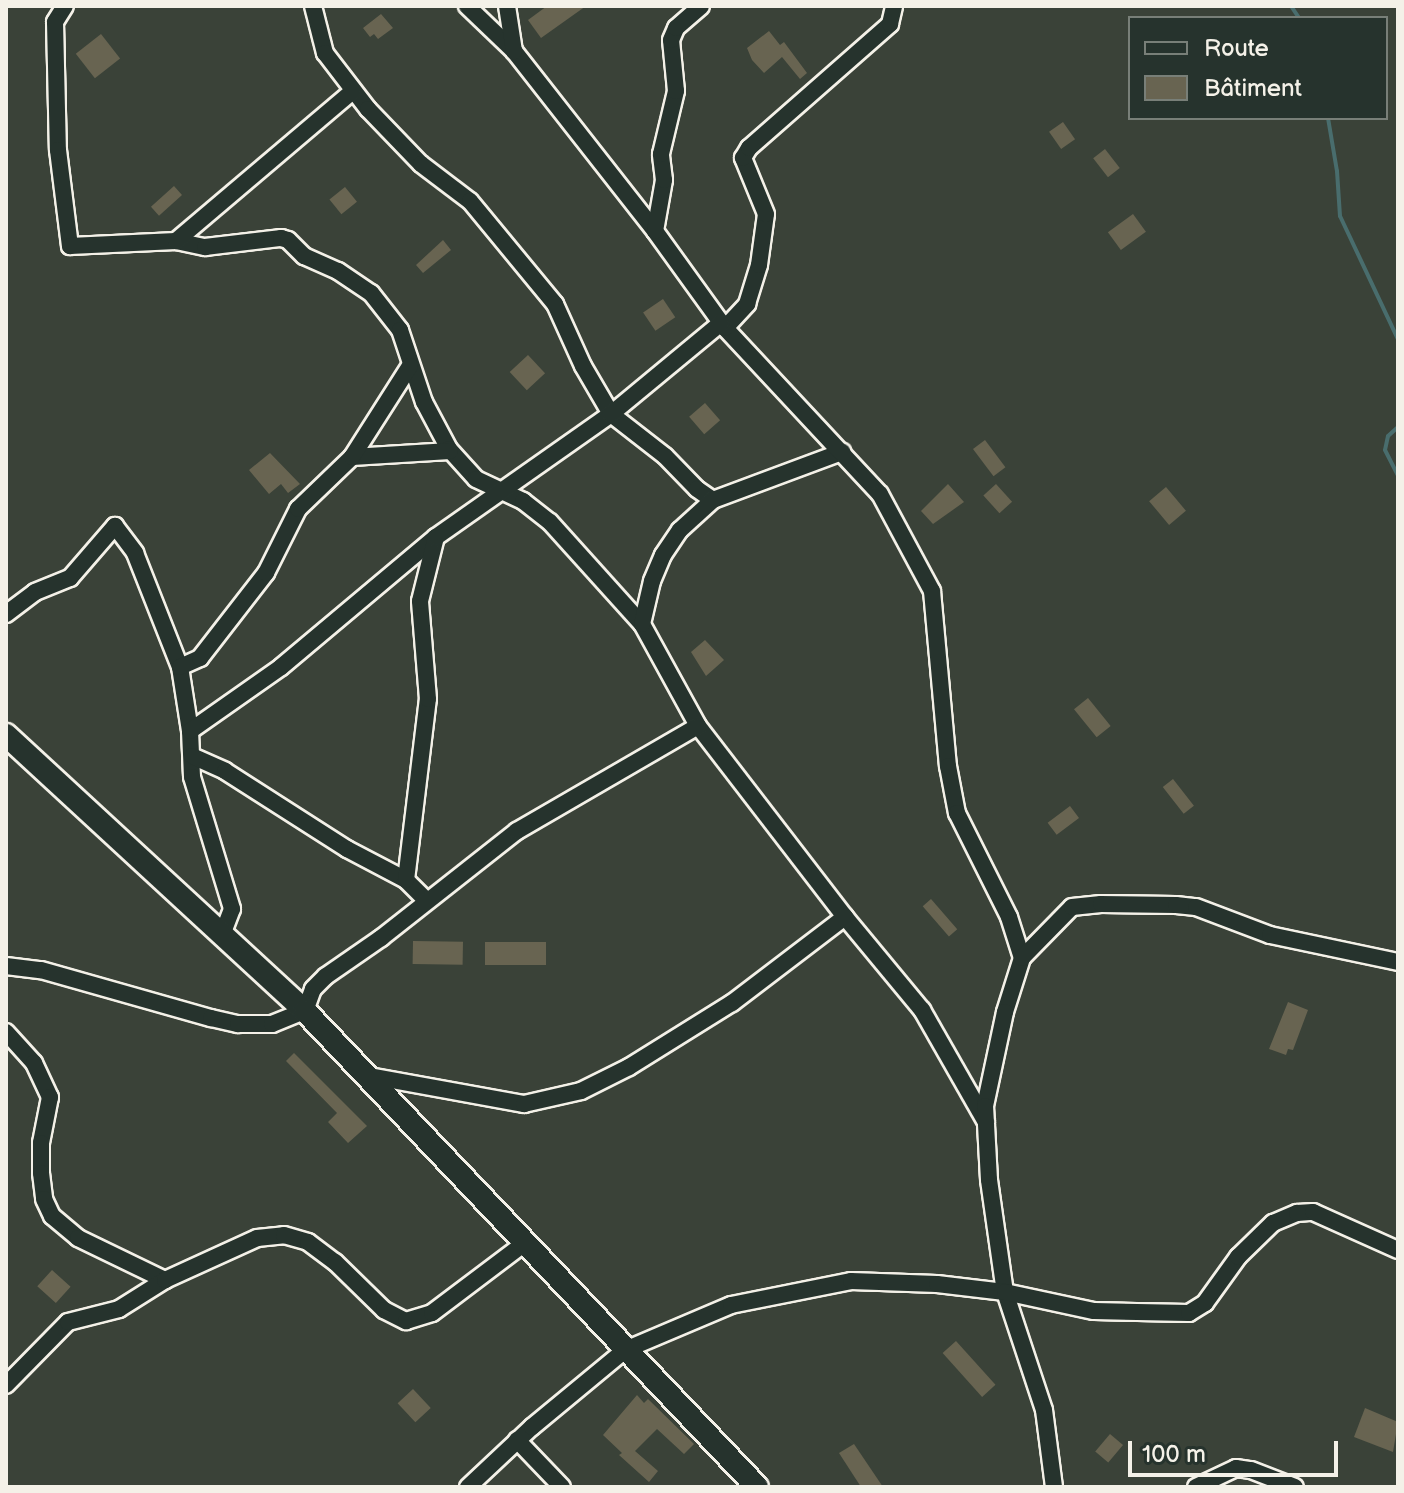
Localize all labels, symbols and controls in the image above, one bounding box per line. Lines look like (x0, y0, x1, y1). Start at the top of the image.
legend (1128, 16, 1388, 120)
text: Route (1204, 34, 1269, 63)
text: Bâtiment (1204, 74, 1302, 103)
scale bar (1132, 1425, 1342, 1475)
text: 100 m (1142, 1440, 1206, 1469)

